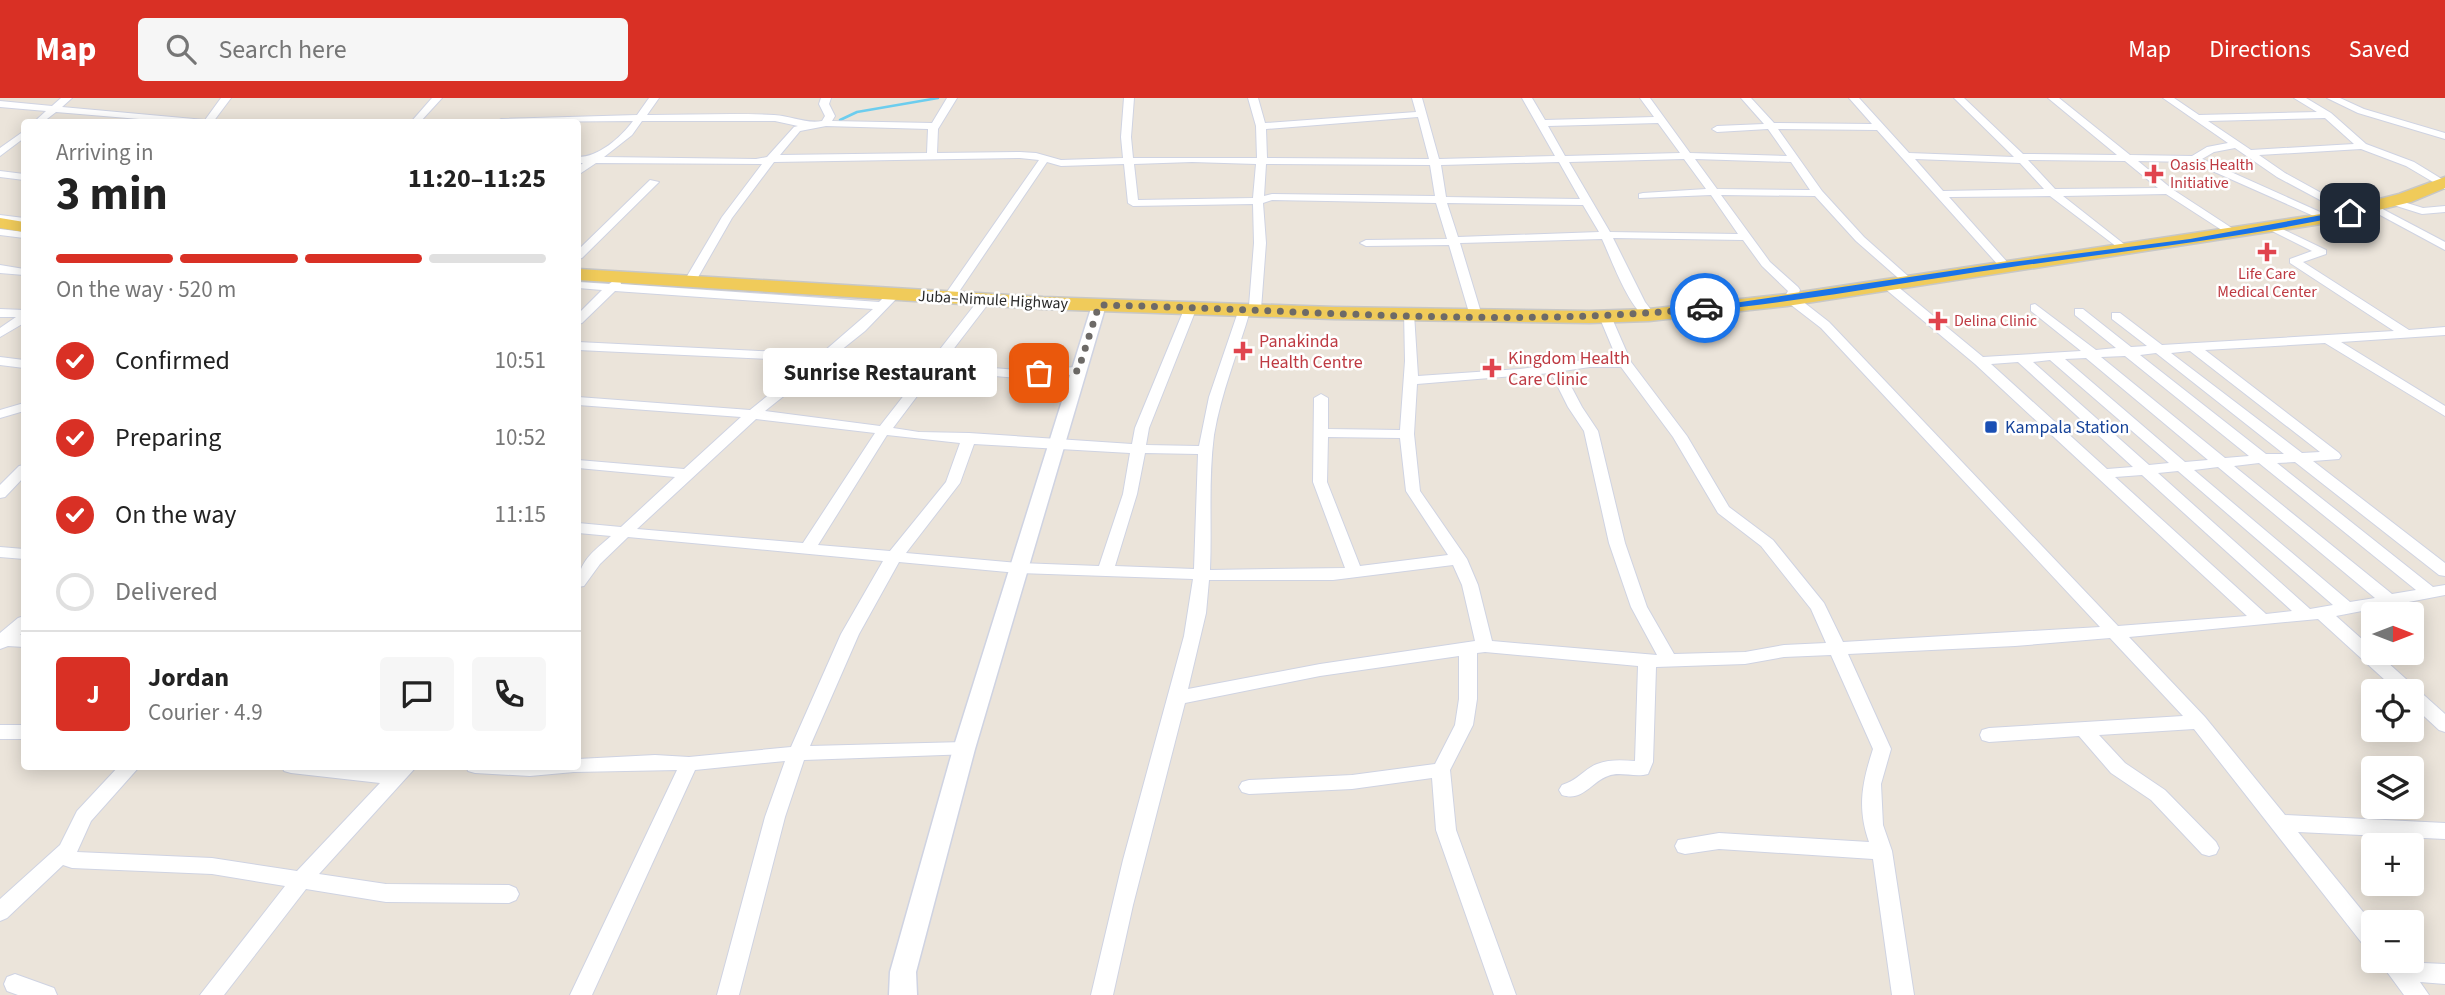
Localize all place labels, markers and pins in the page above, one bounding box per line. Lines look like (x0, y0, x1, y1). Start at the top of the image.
place label: Oasis Health Initiative (2170, 154, 2254, 194)
marker: Oasis Health Initiative (2144, 164, 2164, 184)
pin (2320, 183, 2380, 243)
marker: Life Care Medical Center (2257, 242, 2277, 262)
place label: Life Care Medical Center (2217, 263, 2317, 303)
place label: Delina Clinic (1954, 310, 2037, 332)
marker: Delina Clinic (1928, 311, 1948, 331)
place label: Panakinda Health Centre (1259, 329, 1363, 375)
marker: Panakinda Health Centre (1233, 341, 1253, 361)
pin (1009, 343, 1069, 403)
place label: Kingdom Health Care Clinic (1508, 346, 1630, 392)
callout: Sunrise Restaurant (762, 348, 997, 398)
marker: Kingdom Health Care Clinic (1482, 358, 1502, 378)
place label: Kampala Station (2005, 415, 2129, 440)
marker: Kampala Station (1983, 419, 1999, 435)

